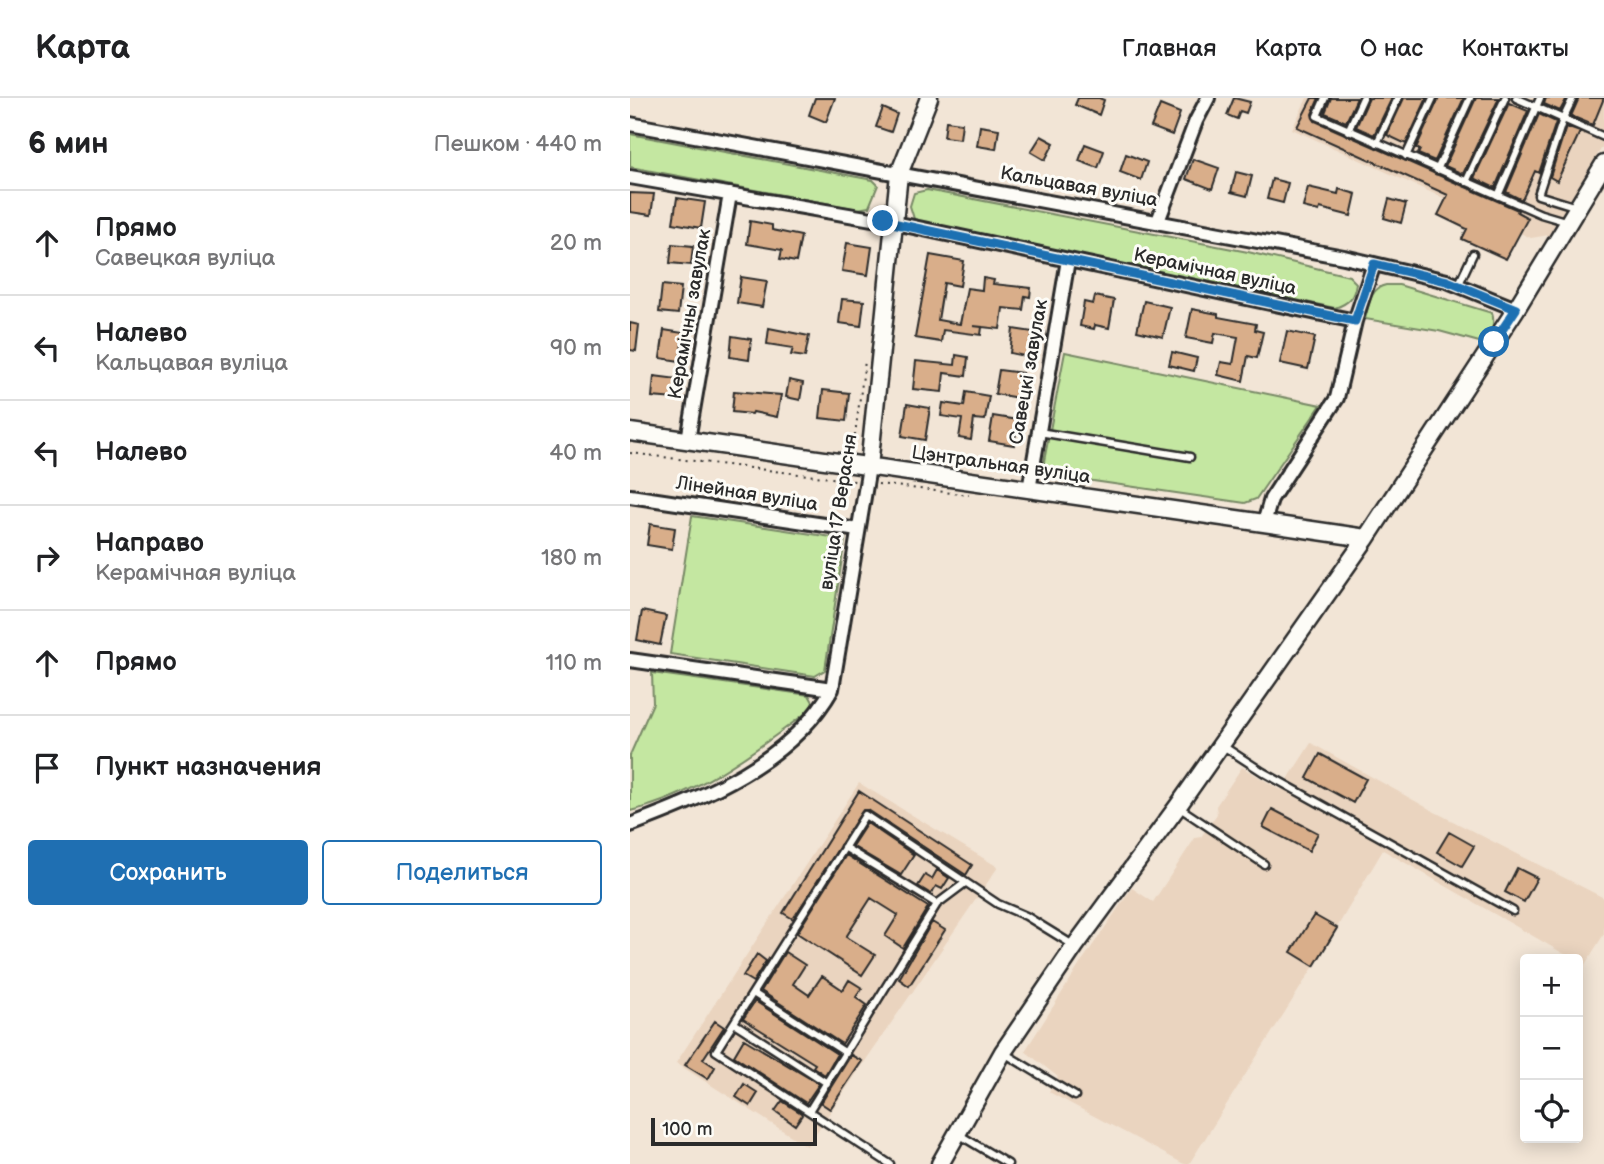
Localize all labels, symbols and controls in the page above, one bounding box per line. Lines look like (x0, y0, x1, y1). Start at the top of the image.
text: Карта (35, 28, 130, 68)
text: Главная (1122, 34, 1216, 63)
text: Карта (1254, 34, 1322, 63)
text: О нас (1360, 34, 1423, 63)
text: Контакты (1461, 34, 1569, 63)
text: 6 мин (28, 126, 109, 162)
text: Пешком · 440 m (433, 130, 602, 158)
street label: Кальцавая вуліца (998, 162, 1160, 212)
route end (867, 205, 898, 236)
text: Прямо (95, 213, 177, 244)
icon: ahead (28, 224, 66, 262)
street label: Керамічны завулак (664, 227, 716, 401)
text: 20 m (550, 229, 602, 257)
street label: Керамічная вуліца (1131, 243, 1299, 301)
text: Савецкая вуліца (95, 244, 275, 272)
street label: Савецкі завулак (1005, 298, 1053, 446)
text: Налево (95, 318, 187, 349)
route start (1478, 326, 1509, 357)
icon: left (28, 329, 66, 367)
text: 90 m (550, 334, 602, 362)
text: Кальцавая вуліца (95, 349, 288, 377)
street label: вуліца 17 Верасня (815, 432, 863, 592)
icon: left (28, 434, 66, 472)
text: Налево (95, 437, 187, 468)
text: 40 m (549, 439, 602, 467)
street label: Цэнтральная вуліца (910, 441, 1092, 489)
street label: Лінейная вуліца (674, 471, 820, 517)
text: Направо (95, 528, 204, 559)
icon: right (28, 539, 66, 577)
text: 180 m (541, 544, 602, 572)
text: Керамічная вуліца (95, 559, 296, 587)
icon: ahead (28, 644, 66, 682)
text: Прямо (95, 647, 177, 678)
text: 110 m (545, 649, 602, 677)
icon: arrive (28, 749, 66, 787)
text: Пункт назначения (95, 752, 321, 783)
button: Сохранить (28, 840, 308, 905)
button: Поделиться (322, 840, 602, 905)
map controls (1520, 954, 1583, 1143)
button: + (1520, 954, 1583, 1017)
button: − (1520, 1017, 1583, 1080)
button: locate (1520, 1080, 1583, 1143)
scale bar (651, 1115, 817, 1147)
text: 100 m (662, 1118, 713, 1141)

